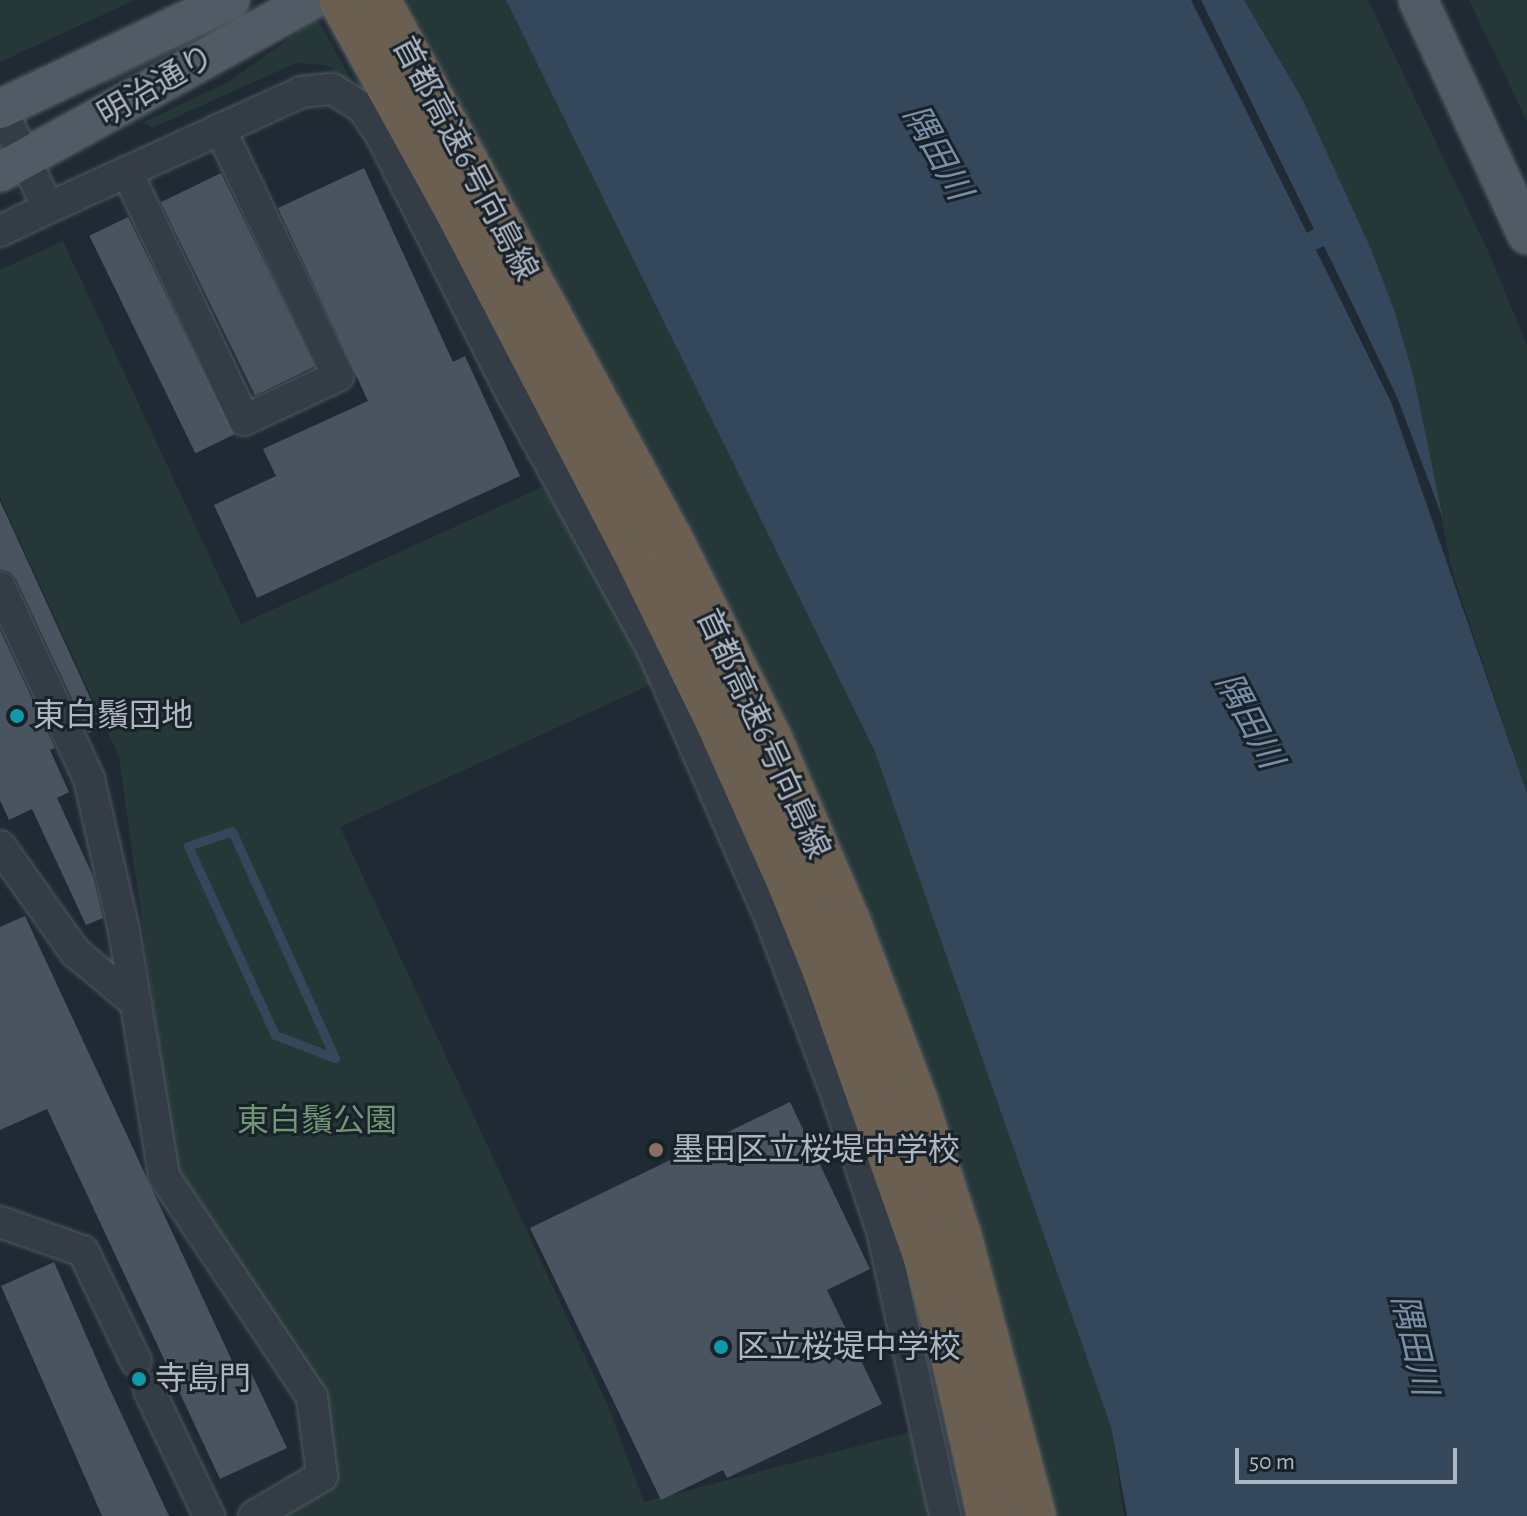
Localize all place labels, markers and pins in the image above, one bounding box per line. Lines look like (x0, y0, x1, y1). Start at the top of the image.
place label: 東白鬚団地 (33, 697, 193, 735)
marker: 東白鬚団地 (8, 707, 26, 725)
place label: 墨田区立桜堤中学校 (672, 1131, 960, 1169)
marker: 墨田区立桜堤中学校 (647, 1141, 665, 1159)
place label: 区立桜堤中学校 (737, 1328, 961, 1366)
marker: 区立桜堤中学校 (712, 1338, 730, 1356)
place label: 寺島門 (155, 1360, 251, 1398)
marker: 寺島門 (130, 1370, 148, 1388)

